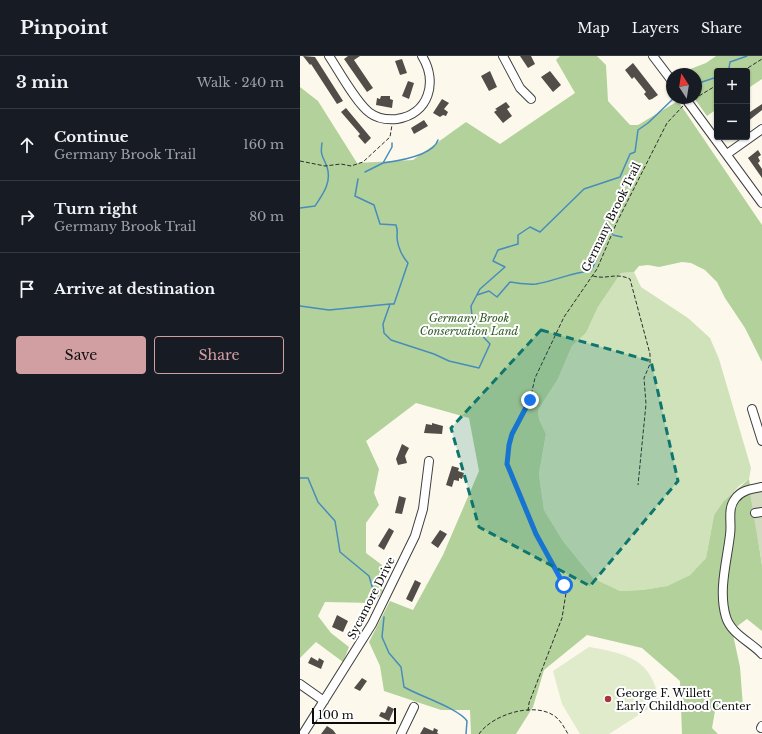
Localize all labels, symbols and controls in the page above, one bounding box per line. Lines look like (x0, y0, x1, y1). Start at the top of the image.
text: Pinpoint (20, 16, 108, 39)
text: Map (577, 19, 610, 37)
text: Layers (632, 19, 679, 37)
text: Share (701, 19, 742, 37)
north arrow (666, 68, 702, 104)
map controls (714, 68, 750, 140)
button: + (714, 68, 750, 104)
text: 3 min (16, 72, 69, 93)
text: Walk · 240 m (197, 74, 284, 91)
button: − (714, 104, 750, 140)
text: Continue (54, 127, 129, 146)
icon: ahead (16, 134, 38, 156)
text: 160 m (243, 136, 284, 153)
text: Germany Brook Trail (54, 146, 196, 163)
street label: Germany Brook Trail (578, 159, 644, 274)
text: Turn right (54, 199, 137, 218)
icon: right (16, 206, 38, 228)
text: 80 m (249, 208, 284, 225)
text: Germany Brook Trail (54, 218, 196, 235)
icon: arrive (16, 278, 38, 300)
text: Arrive at destination (54, 279, 215, 298)
park label: Germany Brook Conservation Land (420, 311, 519, 338)
button: Save (16, 336, 146, 374)
button: Share (154, 336, 284, 374)
route end (521, 391, 539, 409)
street label: Sycamore Drive (344, 554, 398, 642)
route start (555, 576, 573, 594)
place label: George F. Willett Early Childhood Center (616, 686, 752, 713)
marker: George F. Willett Early Childhood Center (603, 694, 613, 704)
scale bar (312, 706, 396, 725)
text: 100 m (318, 708, 354, 722)

